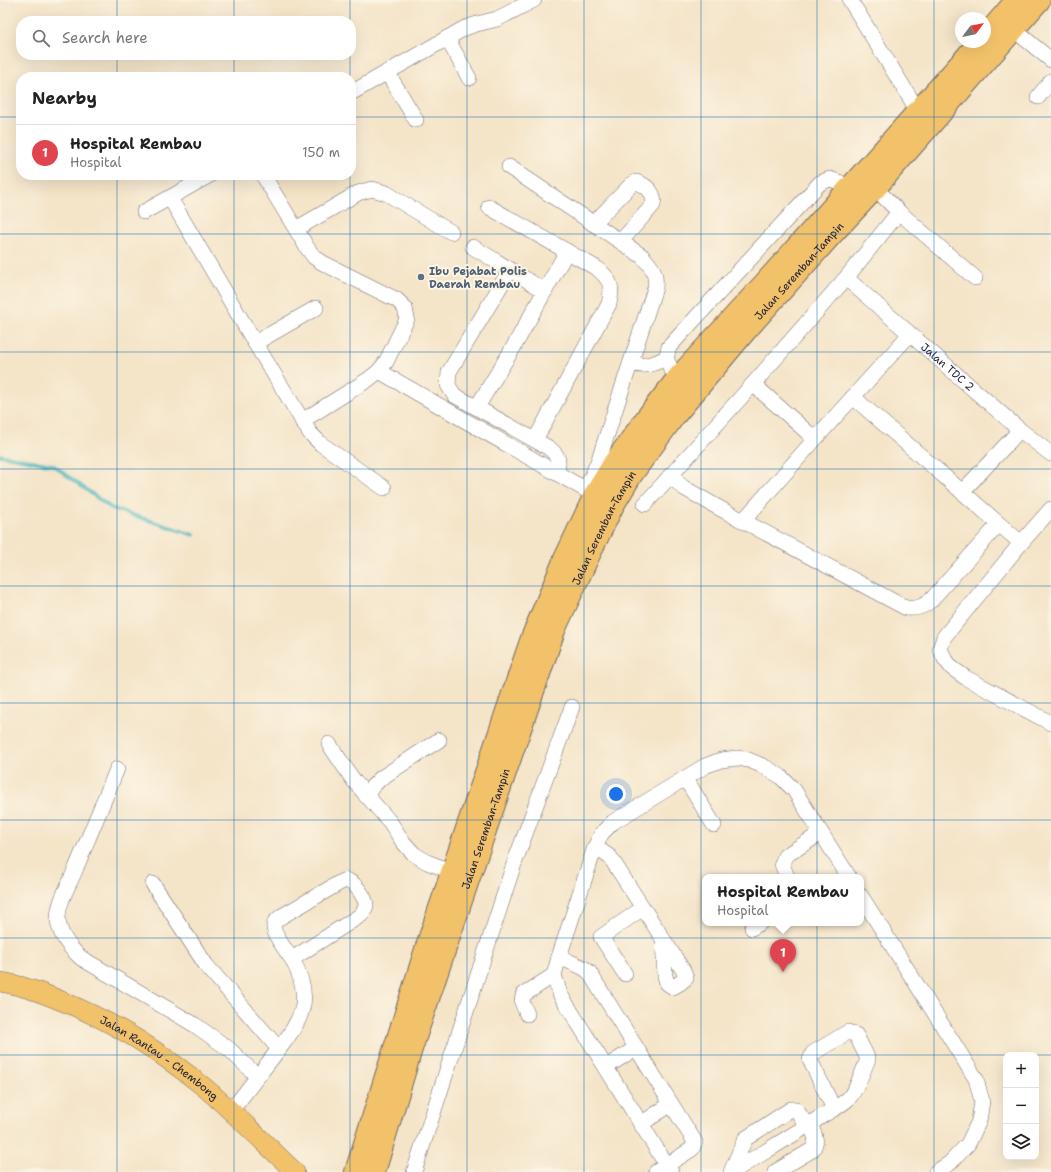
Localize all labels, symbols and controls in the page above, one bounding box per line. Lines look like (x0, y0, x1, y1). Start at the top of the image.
north arrow (955, 12, 991, 48)
search box (16, 16, 356, 60)
icon: search (30, 27, 52, 49)
text: Search here (62, 28, 148, 48)
text: Nearby (32, 87, 97, 109)
text: Hospital Rembau (70, 134, 202, 154)
text: 1 (42, 144, 48, 161)
text: 150 m (302, 144, 340, 161)
text: Hospital (70, 154, 121, 171)
street label: Jalan Seremban-Tampin (751, 219, 848, 323)
place label: Ibu Pejabat Polis Daerah Rembau (429, 264, 527, 292)
marker: Ibu Pejabat Polis Daerah Rembau (416, 272, 426, 282)
street label: Jalan TDC 2 (917, 340, 977, 395)
street label: Jalan Seremban-Tampin (569, 467, 640, 588)
street label: Jalan Seremban-Tampin (458, 766, 514, 891)
your location (606, 784, 626, 804)
popup (702, 874, 864, 926)
text: Hospital Rembau (717, 882, 849, 902)
text: Hospital (717, 902, 768, 919)
pin: 1 (770, 939, 796, 972)
street label: Jalan Rantau - Chembong (97, 1013, 221, 1104)
map controls (1003, 1052, 1039, 1160)
button: + (1003, 1052, 1039, 1088)
button: − (1003, 1088, 1039, 1124)
button: layers (1003, 1124, 1039, 1160)

